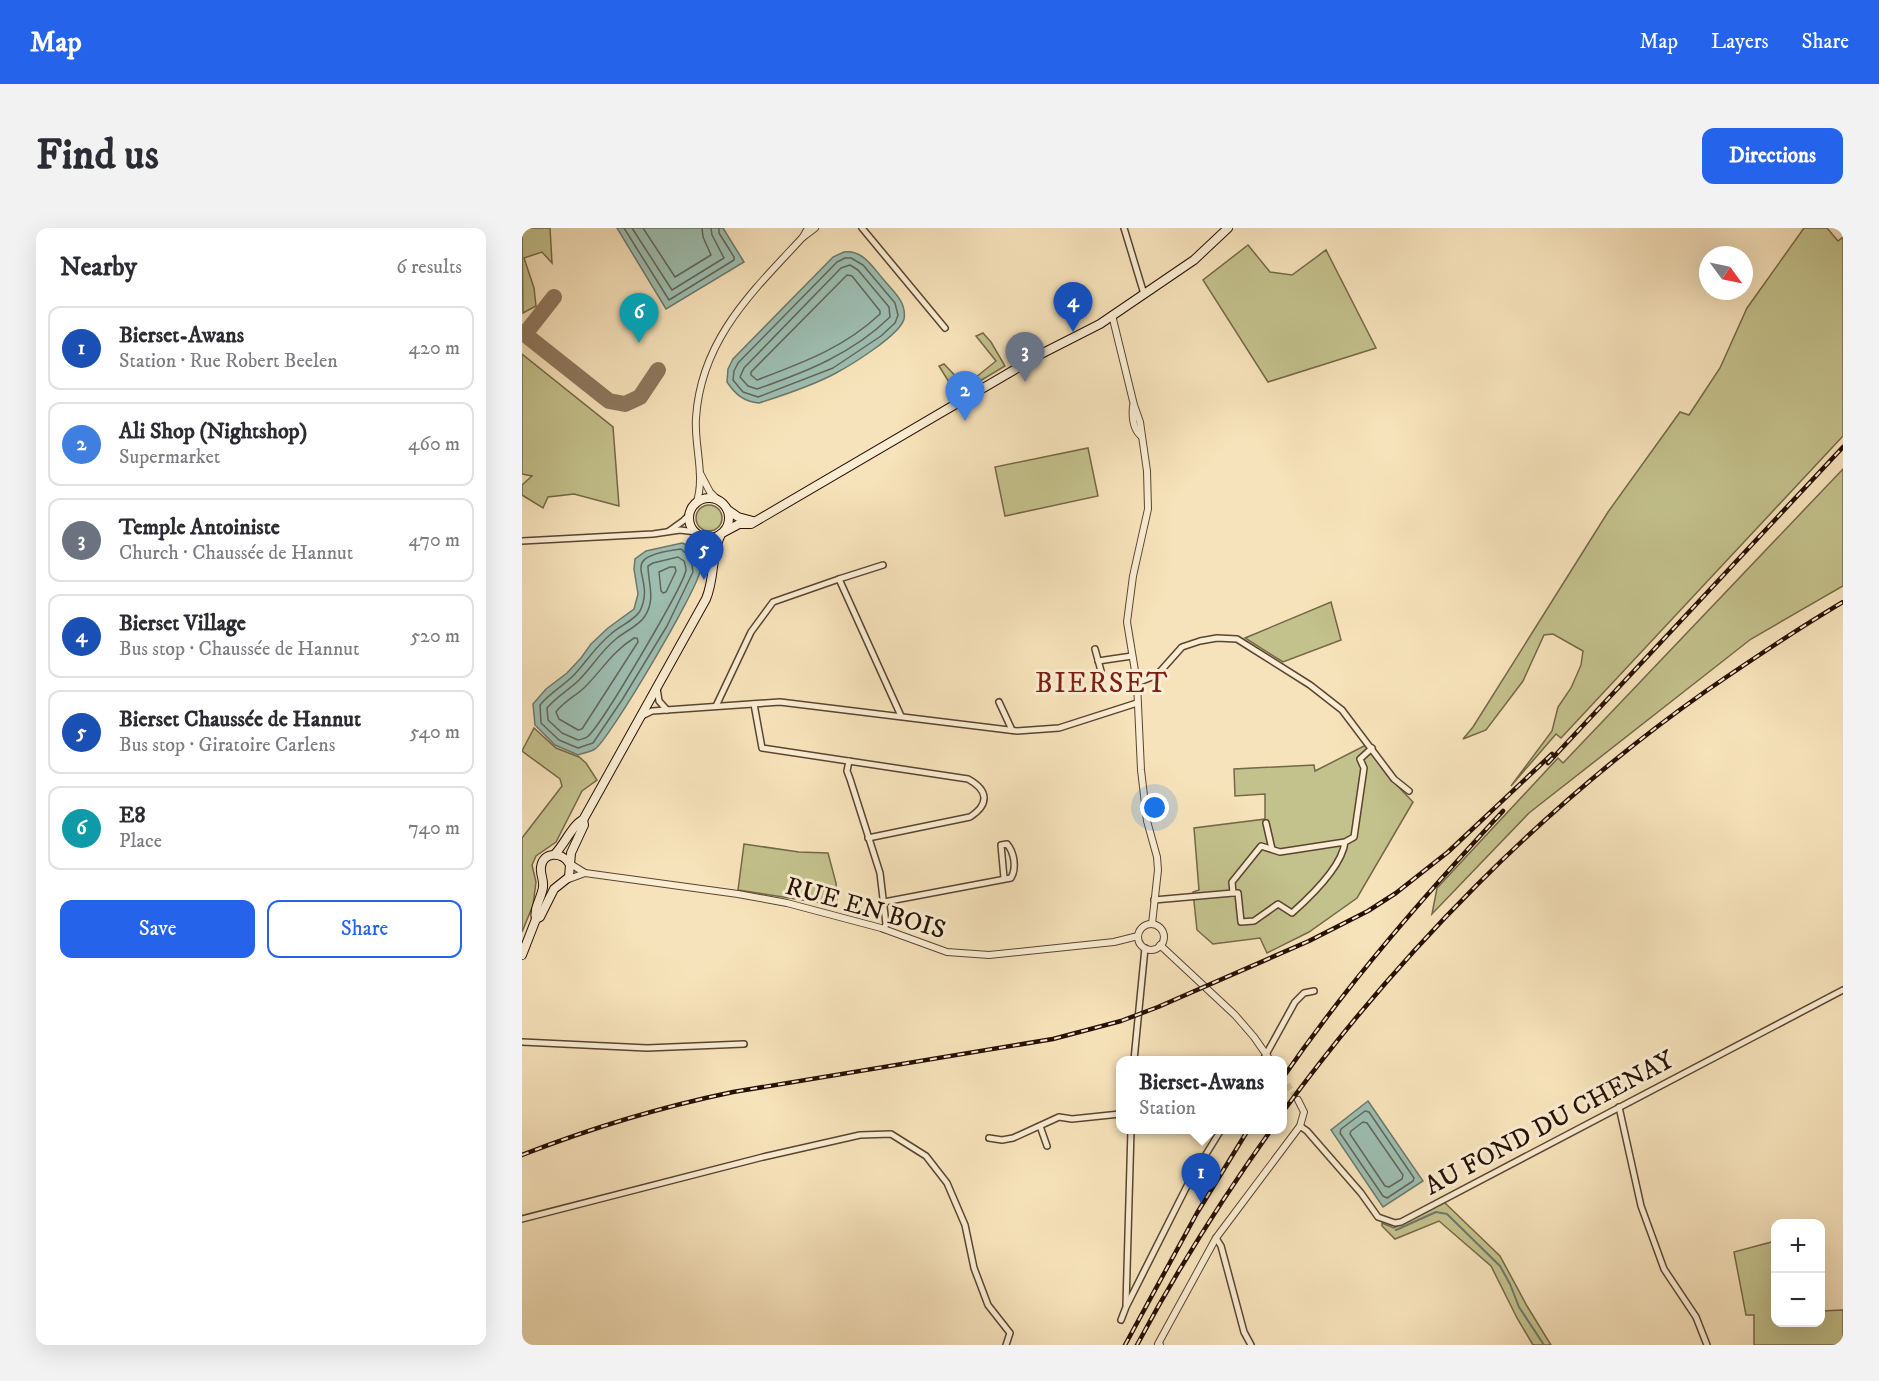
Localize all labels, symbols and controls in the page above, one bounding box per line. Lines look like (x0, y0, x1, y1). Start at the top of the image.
text: Map (30, 25, 82, 60)
text: Map (1639, 29, 1678, 55)
text: Layers (1711, 29, 1769, 55)
text: Share (1802, 29, 1849, 55)
button: Directions (1702, 128, 1843, 184)
text: Find us (36, 130, 159, 182)
north arrow (1699, 246, 1753, 300)
text: Nearby (60, 251, 137, 284)
text: 6 results (396, 255, 462, 280)
pin: 4 (1054, 282, 1092, 332)
pin: 6 (620, 294, 658, 343)
text: Bierset-Awans (119, 322, 244, 349)
pin: 3 (1006, 332, 1044, 382)
text: 1 (78, 336, 85, 361)
text: 420 m (409, 336, 460, 361)
text: Station · Rue Robert Beelen (119, 349, 338, 374)
pin: 2 (946, 372, 984, 421)
text: Ali Shop (Nightshop) (119, 418, 307, 445)
text: 2 (77, 432, 86, 457)
text: 460 m (408, 432, 460, 457)
text: Supermarket (119, 445, 220, 470)
text: Temple Antoiniste (119, 514, 280, 541)
text: 3 (78, 528, 85, 553)
text: 470 m (409, 528, 460, 553)
pin: 5 (684, 530, 723, 580)
text: Church · Chaussée de Hannut (119, 541, 353, 566)
text: Bierset Village (119, 610, 246, 637)
text: 4 (76, 624, 87, 649)
text: 520 m (410, 624, 460, 649)
text: Bus stop · Chaussée de Hannut (119, 637, 359, 662)
district label: BIERSET (1035, 666, 1169, 701)
text: Bierset Chaussée de Hannut (119, 706, 361, 733)
text: 5 (77, 720, 86, 745)
text: 540 m (410, 720, 460, 745)
text: Bus stop · Giratoire Carlens (119, 733, 335, 758)
your location (1140, 793, 1169, 822)
text: E8 (119, 802, 146, 829)
text: 6 (76, 816, 87, 841)
text: 740 m (408, 816, 460, 841)
text: Place (119, 829, 162, 854)
street label: RUE EN BOIS (782, 870, 950, 947)
button: Save (60, 900, 255, 958)
button: Share (267, 900, 462, 958)
street label: AU FOND DU CHENAY (1419, 1043, 1681, 1203)
popup (1116, 1056, 1287, 1134)
text: Bierset-Awans (1139, 1069, 1264, 1096)
text: Station (1139, 1096, 1196, 1121)
pin: 1 (1182, 1154, 1220, 1203)
map controls (1771, 1219, 1825, 1327)
button: + (1771, 1219, 1825, 1273)
button: − (1771, 1273, 1825, 1327)

